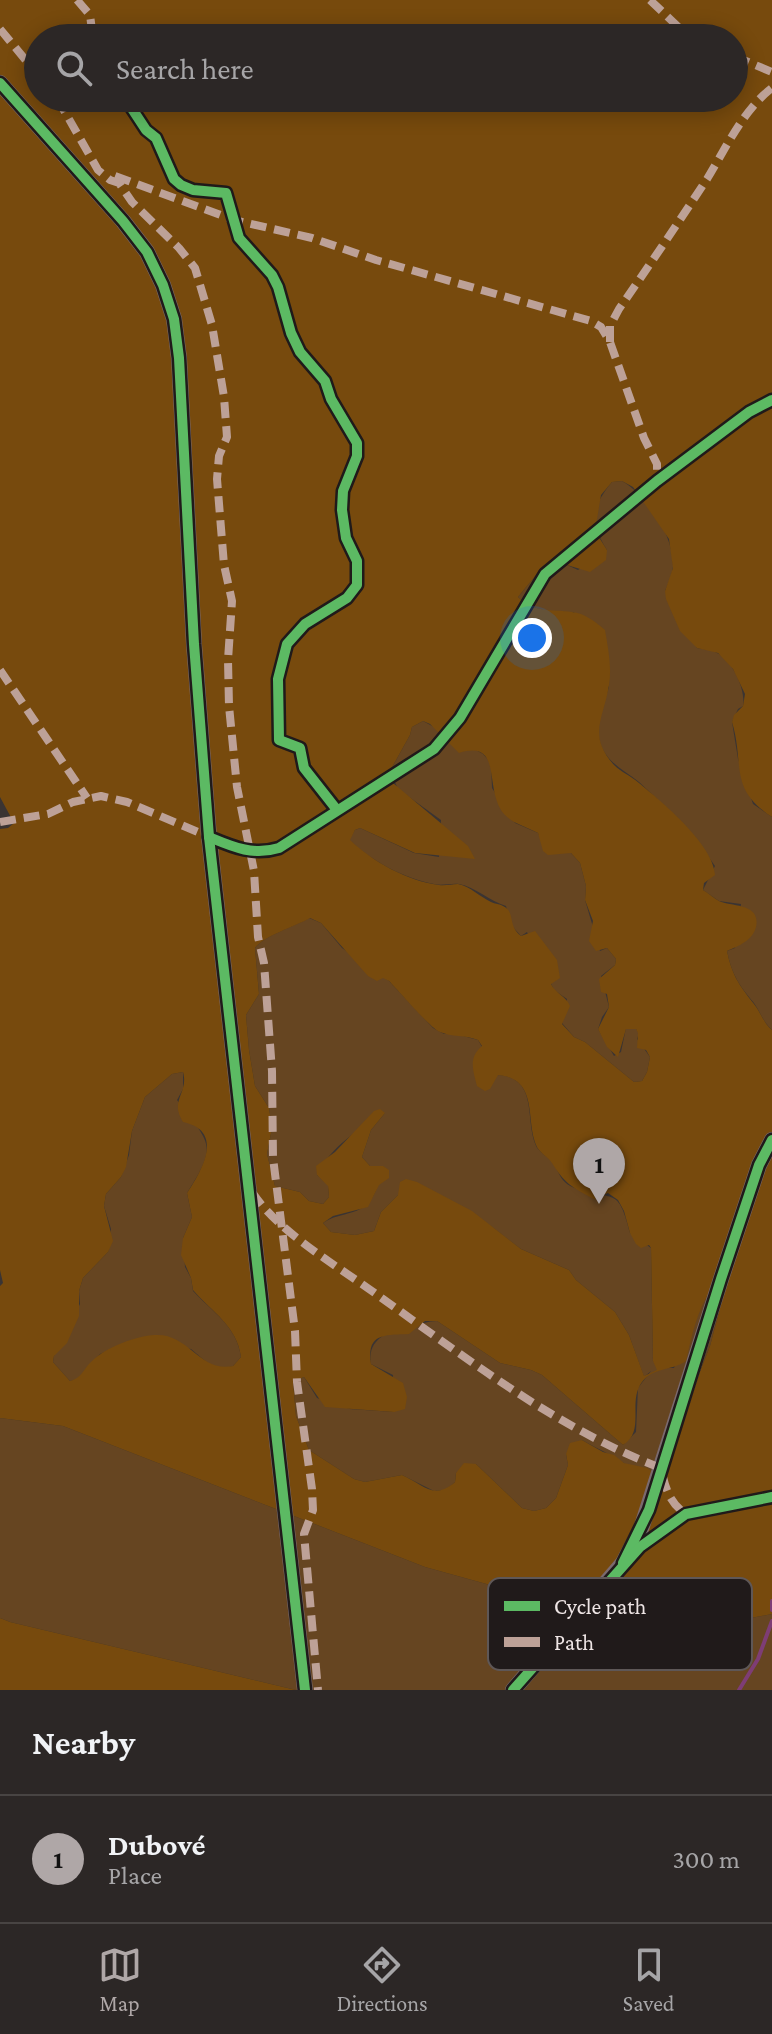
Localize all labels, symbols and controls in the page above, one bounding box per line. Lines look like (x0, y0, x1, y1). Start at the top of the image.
search box (24, 24, 748, 112)
icon: search (52, 46, 96, 90)
text: Search here (116, 52, 254, 85)
your location (512, 618, 552, 658)
pin: 1 (573, 1138, 625, 1204)
legend (488, 1578, 752, 1670)
text: Cycle path (554, 1594, 646, 1619)
text: Path (554, 1630, 594, 1655)
text: Nearby (32, 1724, 135, 1761)
text: Dubové (108, 1828, 206, 1861)
text: 1 (53, 1845, 63, 1874)
text: 300 m (672, 1845, 740, 1874)
text: Place (108, 1861, 162, 1890)
tab: Map (98, 1943, 142, 2016)
tab: Directions (337, 1943, 428, 2016)
tab: Saved (623, 1943, 674, 2016)

